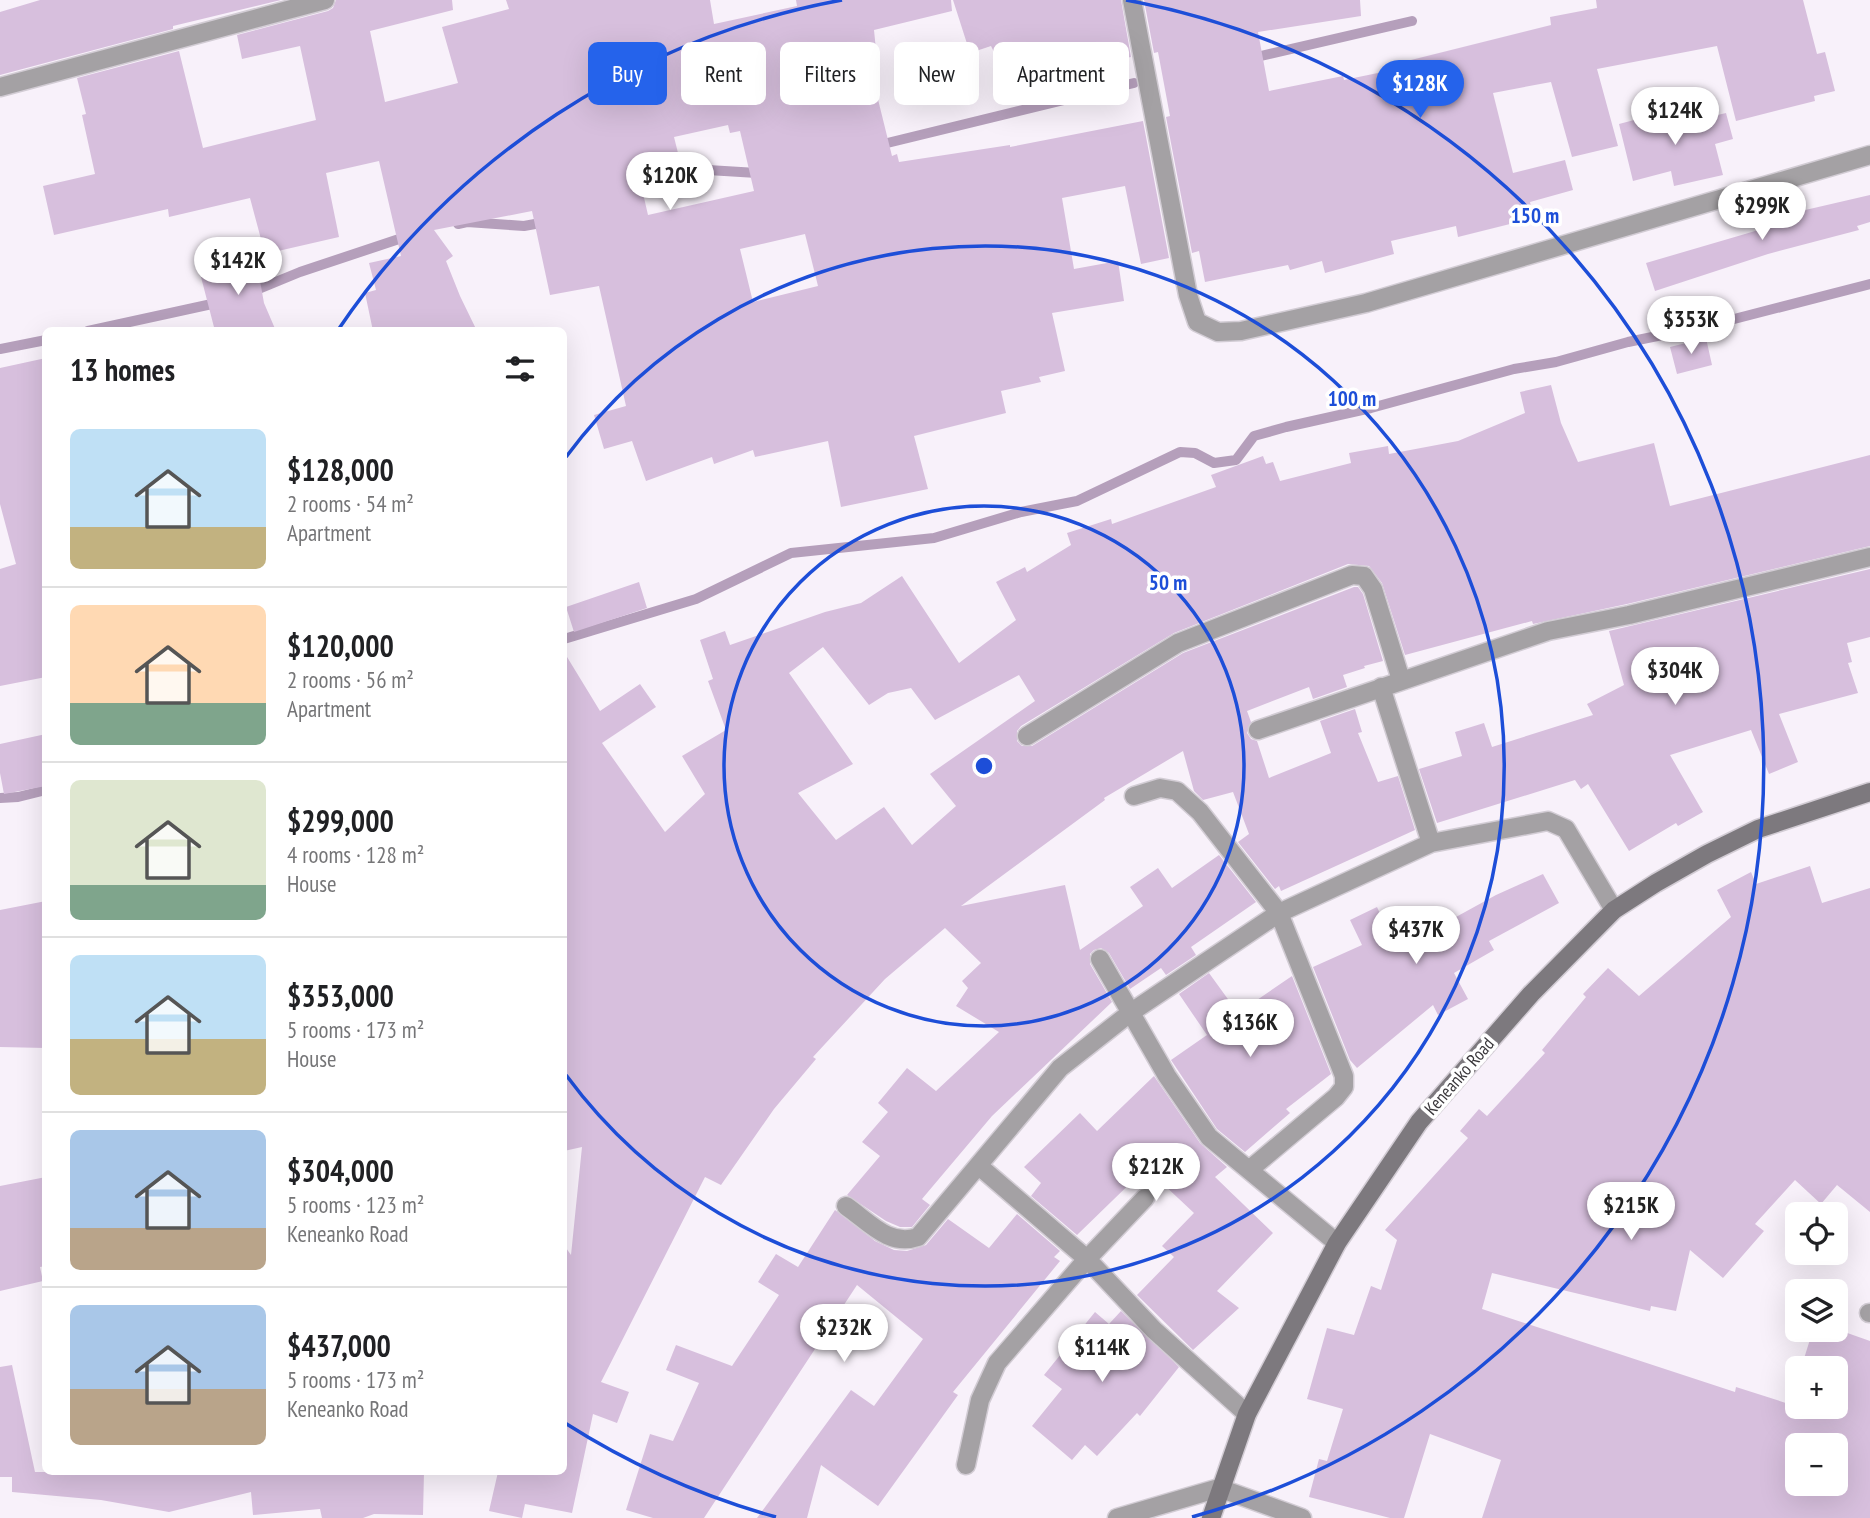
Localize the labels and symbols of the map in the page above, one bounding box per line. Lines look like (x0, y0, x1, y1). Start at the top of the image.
pin: $128K (1371, 60, 1469, 120)
pin: $124K (1626, 88, 1724, 147)
pin: $120K (621, 152, 719, 212)
pin: $299K (1713, 182, 1811, 242)
text: 150 m (1511, 202, 1559, 229)
pin: $142K (189, 238, 287, 297)
pin: $353K (1642, 296, 1740, 356)
text: 100 m (1328, 385, 1376, 412)
text: 50 m (1149, 569, 1187, 596)
pin: $304K (1626, 648, 1724, 707)
centre of rings (972, 754, 996, 778)
pin: $437K (1367, 906, 1465, 966)
pin: $136K (1201, 1000, 1299, 1059)
street label: Keneanko Road (1419, 1033, 1499, 1119)
pin: $212K (1107, 1144, 1205, 1203)
pin: $215K (1582, 1182, 1680, 1242)
pin: $232K (795, 1304, 893, 1364)
pin: $114K (1053, 1324, 1151, 1384)

